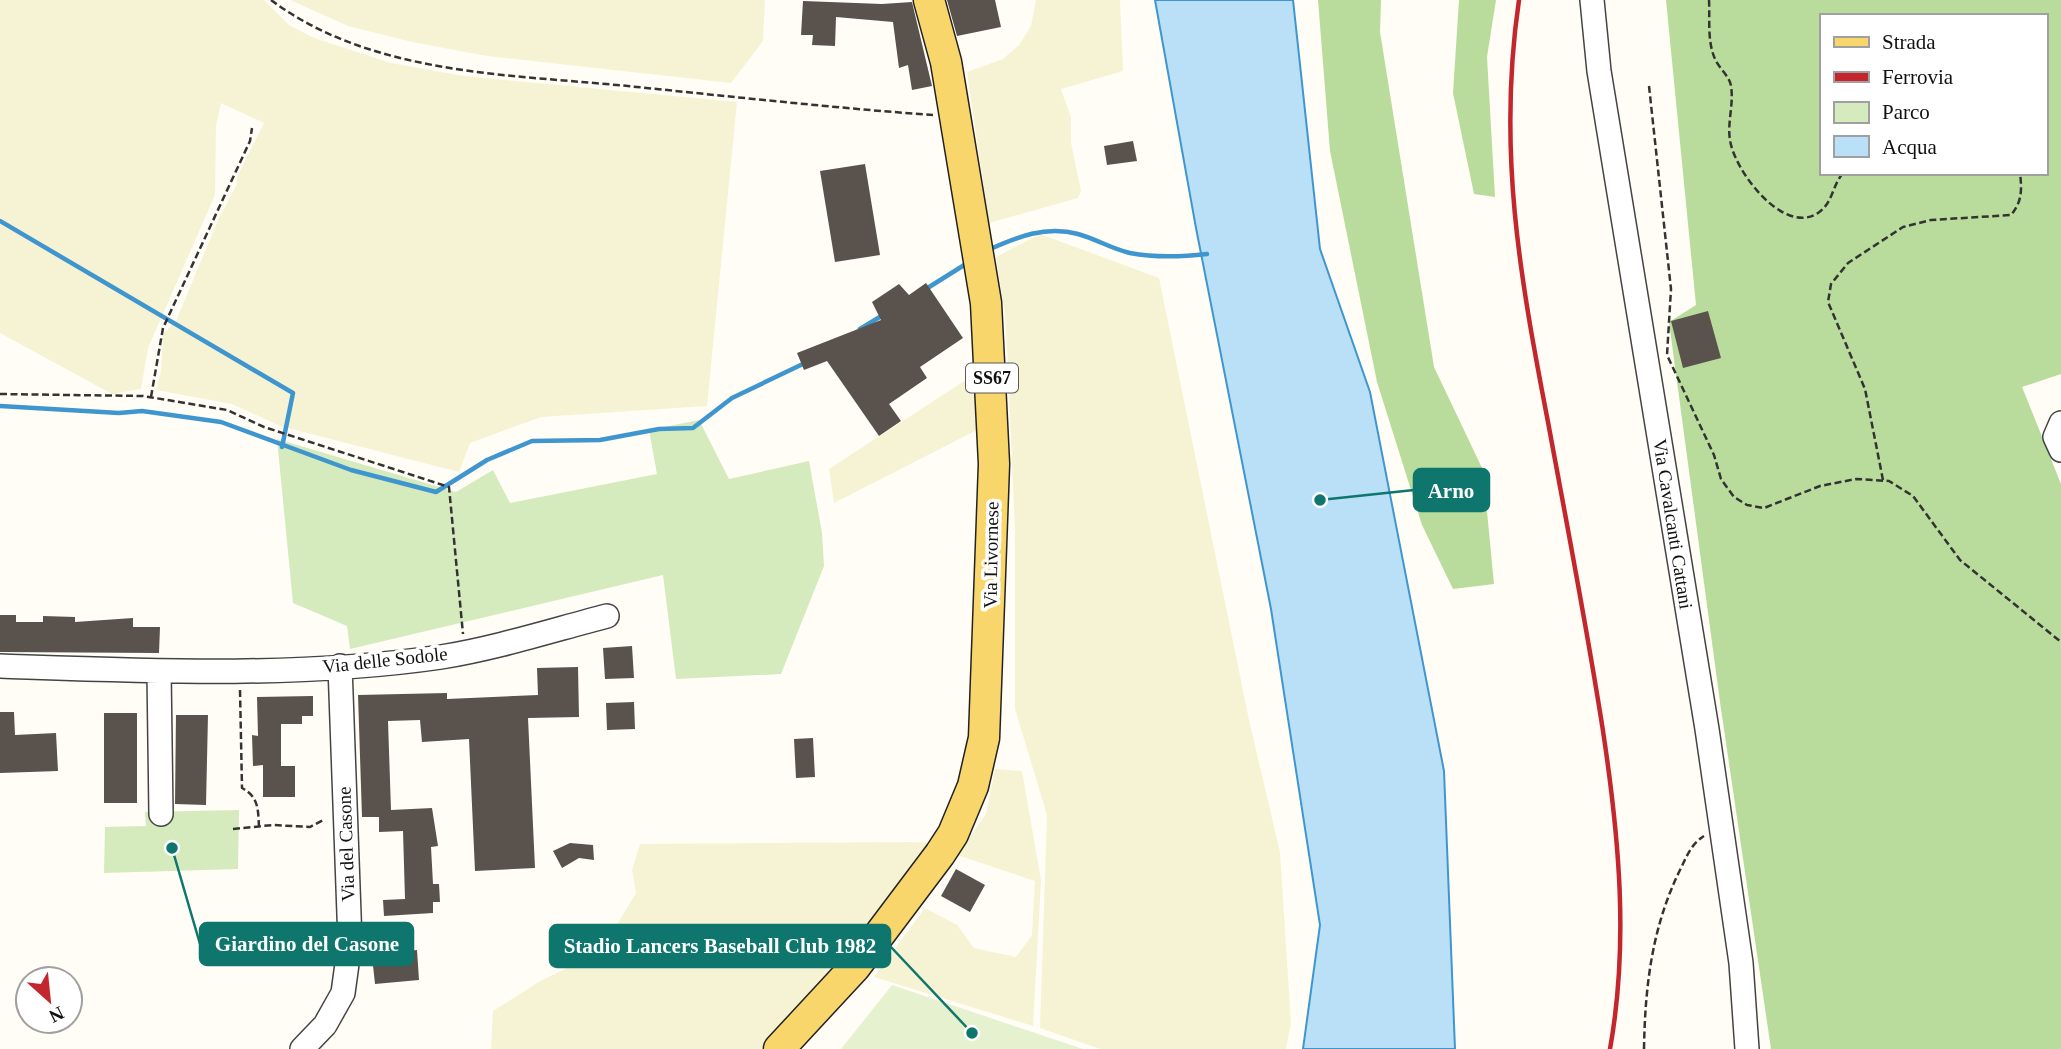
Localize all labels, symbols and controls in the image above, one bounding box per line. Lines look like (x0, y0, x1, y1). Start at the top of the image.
legend (1820, 14, 2047, 175)
text: Strada (1882, 30, 1936, 54)
text: Ferrovia (1882, 65, 1954, 89)
text: Parco (1882, 100, 1930, 124)
text: Acqua (1882, 135, 1937, 159)
road number: SS67 (966, 364, 1018, 392)
street label: Via Cavalcanti Cattani (1649, 437, 1697, 611)
callout: Arno (1414, 469, 1489, 511)
text: Arno (1428, 479, 1474, 503)
street label: Via Livornese (980, 501, 1002, 609)
street label: Via delle Sodole (321, 643, 449, 677)
street label: Via del Casone (334, 786, 358, 902)
callout: Giardino del Casone (200, 923, 413, 965)
callout: Stadio Lancers Baseball Club 1982 (550, 925, 890, 967)
text: Giardino del Casone (215, 932, 399, 956)
text: Stadio Lancers Baseball Club 1982 (564, 934, 876, 958)
north arrow (14, 965, 84, 1035)
text: N (45, 1002, 67, 1027)

